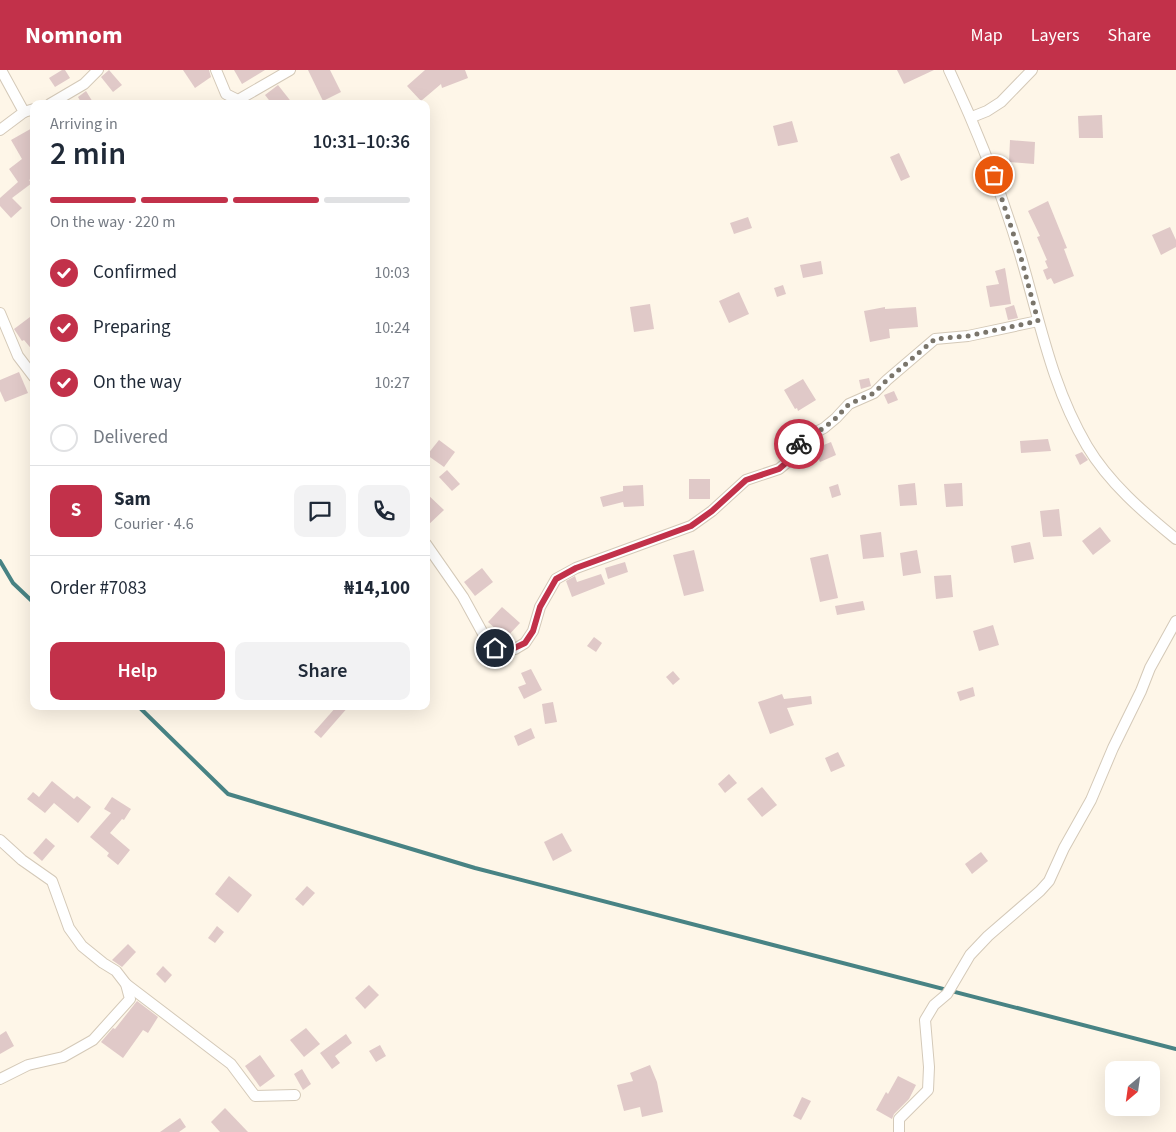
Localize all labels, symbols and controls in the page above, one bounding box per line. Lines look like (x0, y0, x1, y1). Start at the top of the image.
text: Nomnom (25, 18, 122, 53)
text: Map (971, 23, 1003, 48)
text: Layers (1031, 23, 1080, 48)
text: Share (1108, 23, 1151, 48)
text: Arriving in (50, 113, 118, 135)
text: 10:31–10:36 (312, 129, 410, 156)
text: 2 min (50, 131, 126, 177)
pin (973, 154, 1015, 196)
icon: bag (980, 161, 1008, 189)
text: On the way · 220 m (50, 211, 175, 233)
icon: check (50, 259, 78, 287)
text: Confirmed (93, 259, 177, 286)
text: 10:03 (374, 262, 410, 284)
icon: check (50, 314, 78, 342)
text: Preparing (93, 314, 171, 341)
text: 10:24 (374, 317, 410, 339)
icon: check (50, 369, 78, 397)
text: On the way (93, 369, 182, 396)
text: 10:27 (374, 372, 410, 394)
courier (774, 419, 824, 469)
text: Delivered (93, 424, 168, 451)
icon: bike (785, 430, 813, 458)
button: chat (294, 485, 346, 537)
button: phone (358, 485, 410, 537)
text: Sam (114, 486, 151, 513)
text: S (71, 497, 81, 524)
text: Courier · 4.6 (114, 513, 194, 535)
text: Order #7083 (50, 575, 147, 602)
text: ₦14,100 (344, 575, 410, 602)
pin (474, 627, 516, 669)
icon: home (481, 634, 509, 662)
button: Help (50, 642, 225, 700)
button: Share (235, 642, 410, 700)
north arrow (1105, 1061, 1160, 1116)
map controls (1105, 1061, 1160, 1116)

